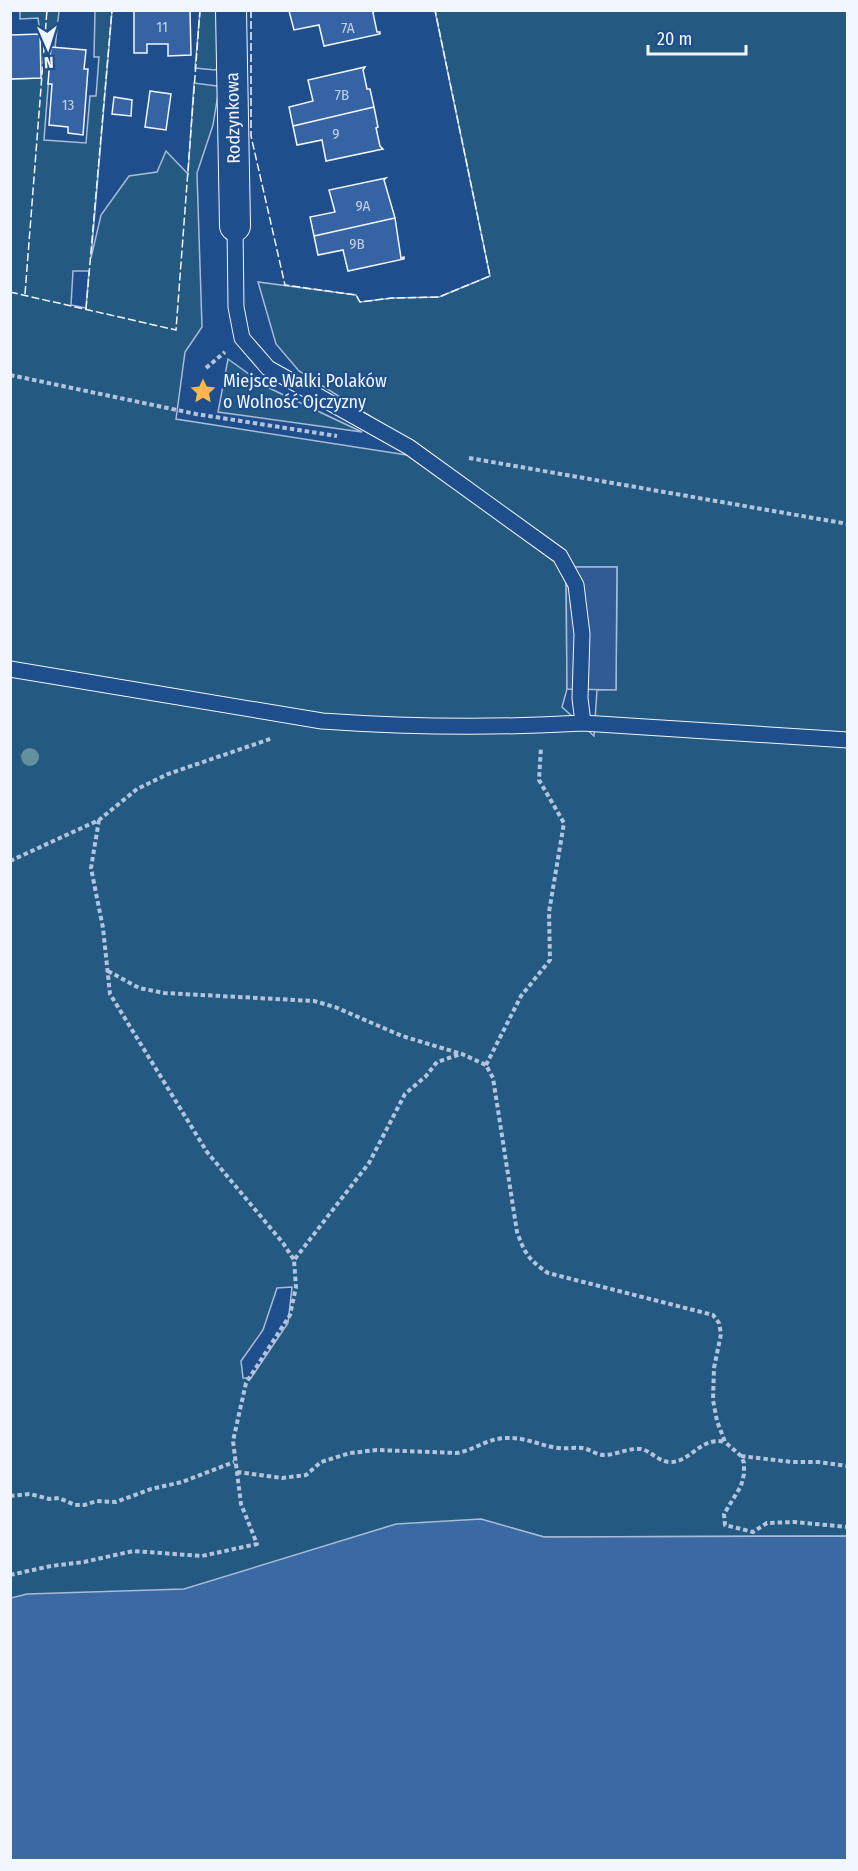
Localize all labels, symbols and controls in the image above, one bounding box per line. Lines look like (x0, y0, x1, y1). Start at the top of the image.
north arrow (18, 18, 78, 78)
house number: 11 (156, 18, 168, 36)
scale bar (648, 18, 746, 56)
house number: 7A (341, 19, 355, 37)
text: 20 m (657, 28, 692, 50)
text: N (43, 53, 54, 72)
street label: Rodzynkowa (221, 72, 245, 164)
house number: 7B (335, 86, 349, 104)
house number: 13 (62, 96, 75, 114)
house number: 9 (332, 125, 340, 143)
house number: 9A (355, 197, 371, 215)
house number: 9B (349, 235, 365, 253)
place label: Miejsce Walki Polaków o Wolność Ojczyzny (223, 370, 387, 413)
place icon: Miejsce Walki Polaków o Wolność Ojczyzny (188, 376, 218, 406)

